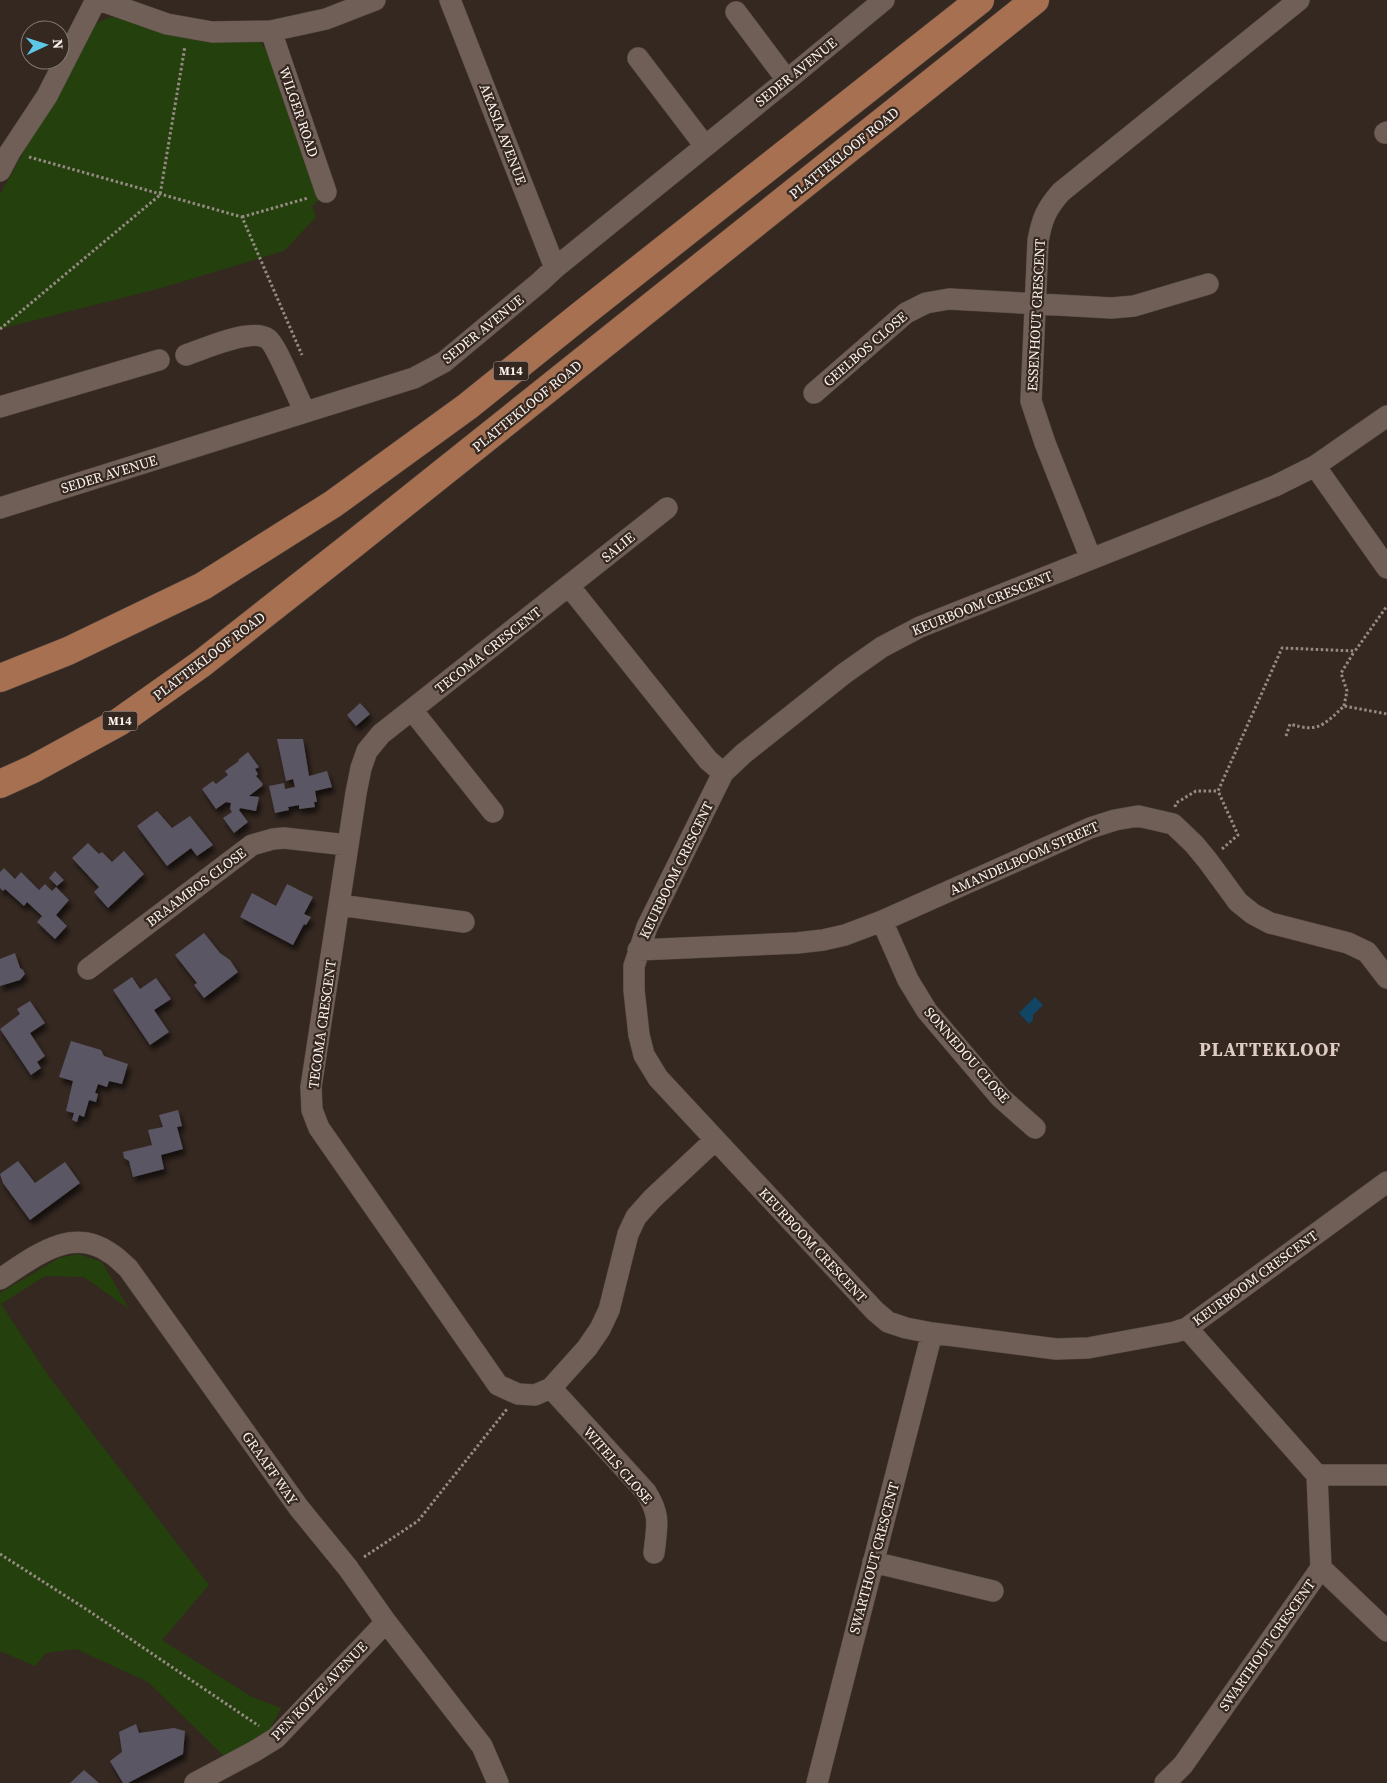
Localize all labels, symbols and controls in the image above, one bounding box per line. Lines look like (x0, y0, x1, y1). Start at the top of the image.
north arrow (20, 20, 70, 70)
street label: SEDER AVENUE (751, 33, 841, 111)
text: N (48, 38, 68, 50)
street label: WILGER ROAD (274, 64, 324, 160)
street label: AKASIA AVENUE (475, 81, 531, 187)
street label: PLATTEKLOOF ROAD (785, 102, 903, 204)
street label: ESSENHOUT CRESCENT (1022, 238, 1050, 392)
street label: SEDER AVENUE (438, 290, 528, 368)
street label: GEELBOS CLOSE (819, 307, 911, 391)
street label: PLATTEKLOOF ROAD (468, 355, 586, 457)
road number: M14 (494, 362, 528, 381)
street label: SEDER AVENUE (58, 450, 160, 498)
street label: SALIE (597, 527, 639, 567)
street label: KEURBOOM CRESCENT (909, 565, 1056, 640)
street label: TECOMA CRESCENT (431, 602, 546, 698)
street label: PLATTEKLOOF ROAD (149, 607, 269, 705)
road number: M14 (102, 711, 138, 730)
street label: KEURBOOM CRESCENT (634, 798, 718, 942)
street label: AMANDELBOOM STREET (946, 816, 1102, 900)
street label: BRAAMBOS CLOSE (142, 843, 250, 931)
street label: TECOMA CRESCENT (303, 958, 341, 1090)
street label: SONNEDOU CLOSE (920, 1003, 1014, 1107)
district label: PLATTEKLOOF (1199, 1036, 1341, 1062)
street label: KEURBOOM CRESCENT (754, 1183, 872, 1307)
street label: KEURBOOM CRESCENT (1188, 1225, 1322, 1330)
street label: WITELS CLOSE (579, 1422, 657, 1508)
street label: GRAAFF WAY (237, 1427, 303, 1509)
street label: SWARTHOUT CRESCENT (844, 1479, 904, 1636)
street label: SWARTHOUT CRESCENT (1214, 1575, 1320, 1715)
street label: PEN KOTZE AVENUE (266, 1637, 372, 1745)

